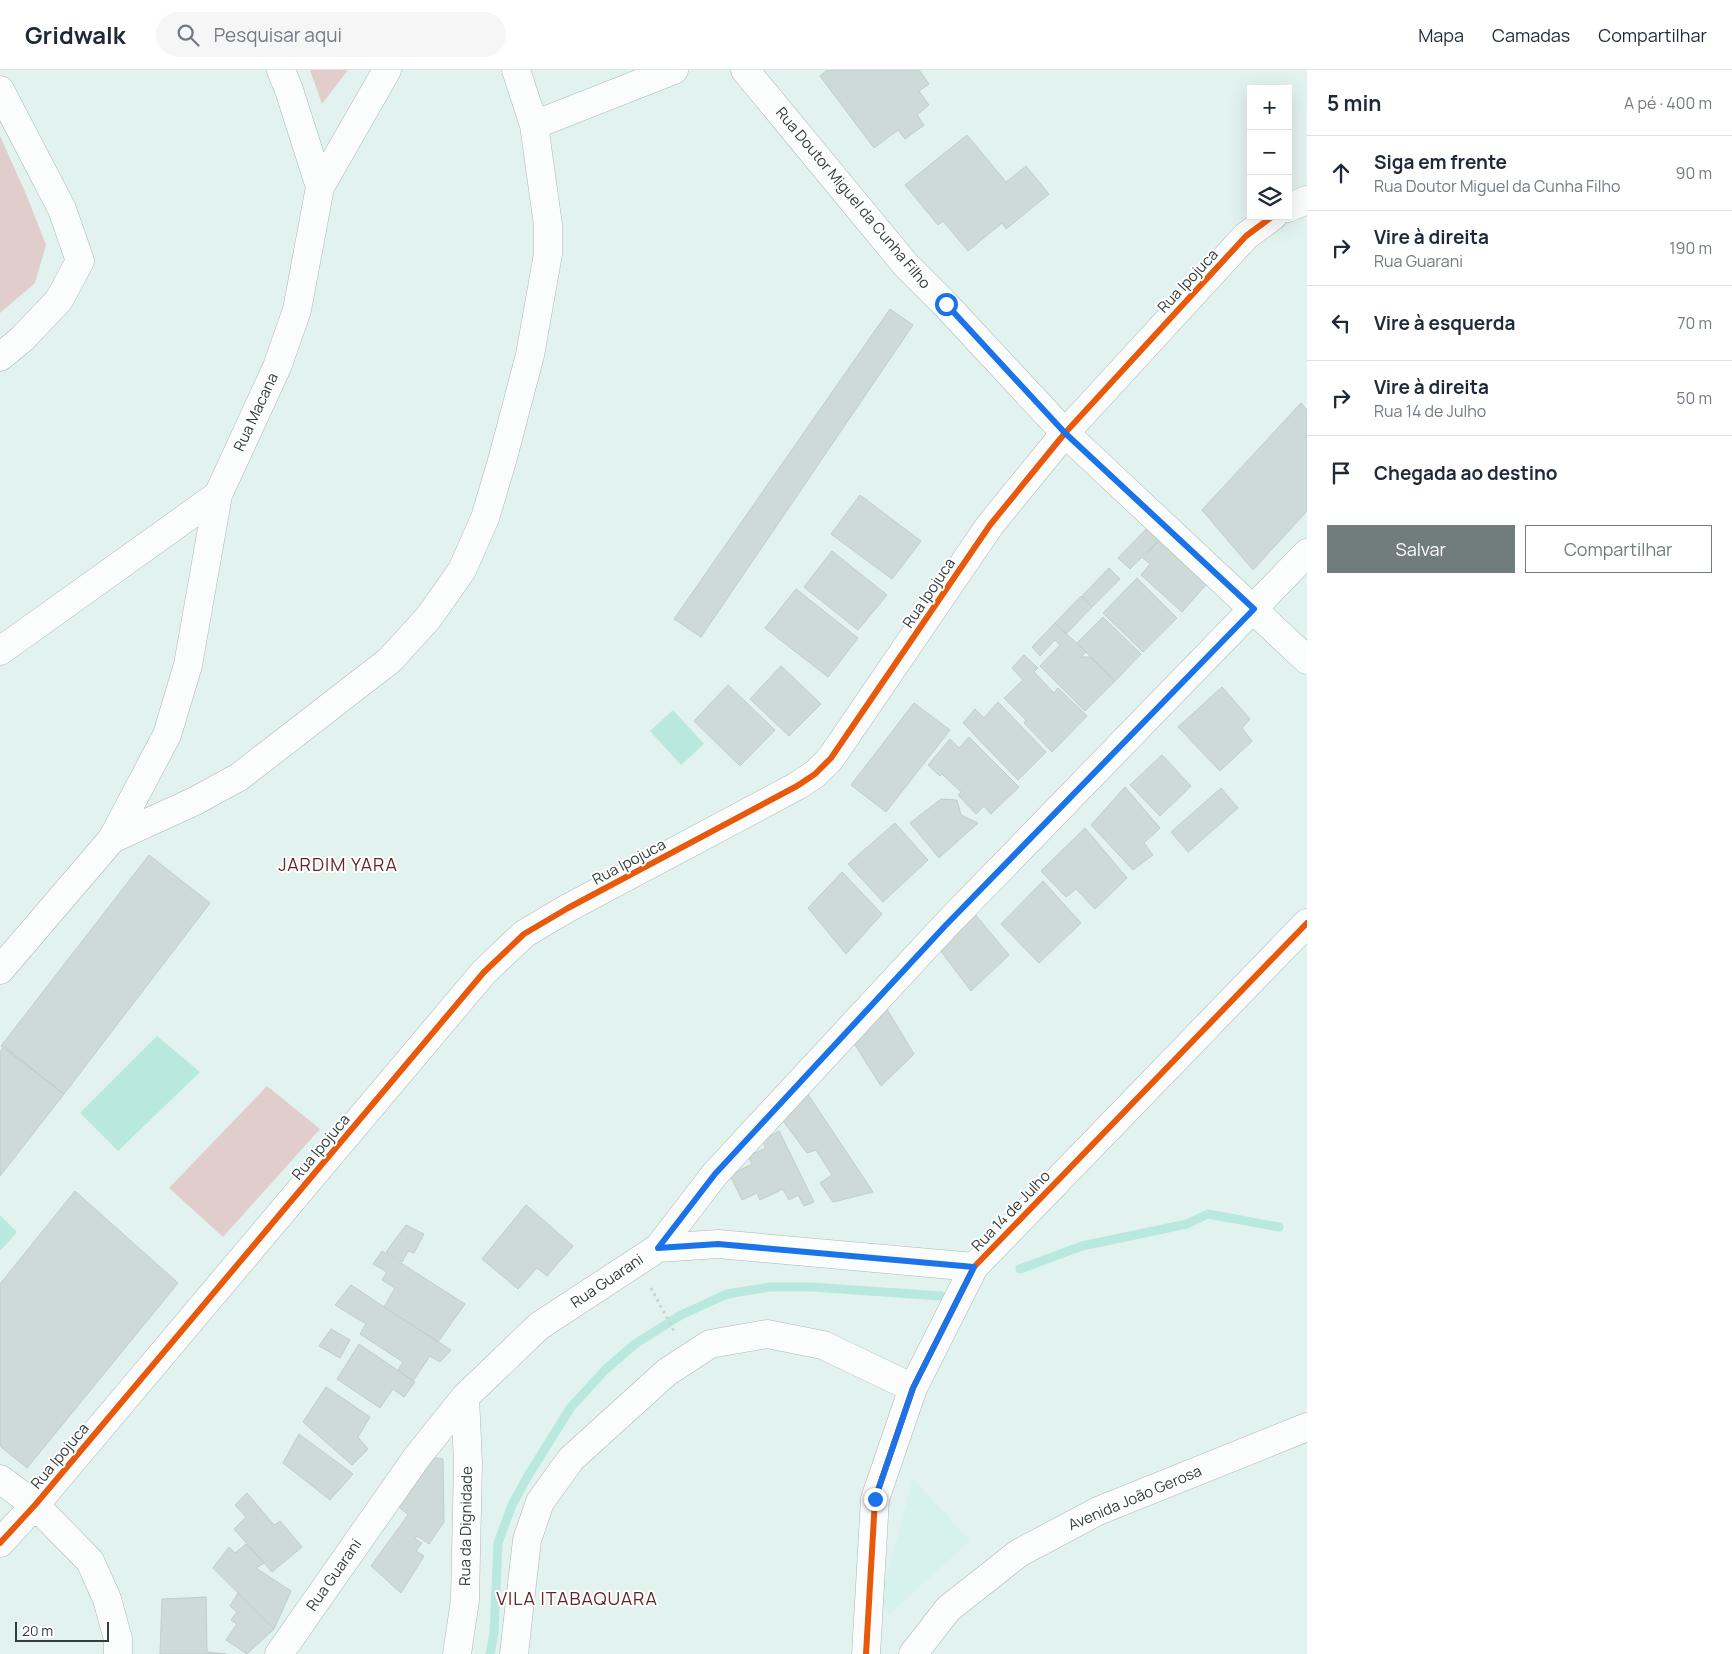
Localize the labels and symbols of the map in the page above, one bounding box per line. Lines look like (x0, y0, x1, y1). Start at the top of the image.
street label: Rua Doutor Miguel da Cunha Filho (771, 102, 936, 293)
street label: Rua Ipojuca (1153, 244, 1223, 317)
route start (935, 293, 958, 316)
street label: Rua Macana (228, 369, 283, 455)
street label: Rua Ipojuca (897, 554, 960, 632)
street label: Rua Ipojuca (588, 833, 669, 890)
district label: JARDIM YARA (278, 852, 398, 876)
street label: Rua Ipojuca (287, 1109, 354, 1184)
street label: Rua 14 de Julho (967, 1165, 1055, 1256)
street label: Rua Guarani (566, 1249, 647, 1313)
street label: Rua Ipojuca (26, 1418, 93, 1493)
street label: Avenida João Gerosa (1065, 1460, 1205, 1535)
street label: Rua da Dignidade (454, 1466, 477, 1586)
route end (864, 1488, 887, 1511)
street label: Rua Guarani (301, 1535, 366, 1615)
district label: VILA ITABAQUARA (496, 1586, 658, 1610)
scale bar (15, 1619, 109, 1642)

